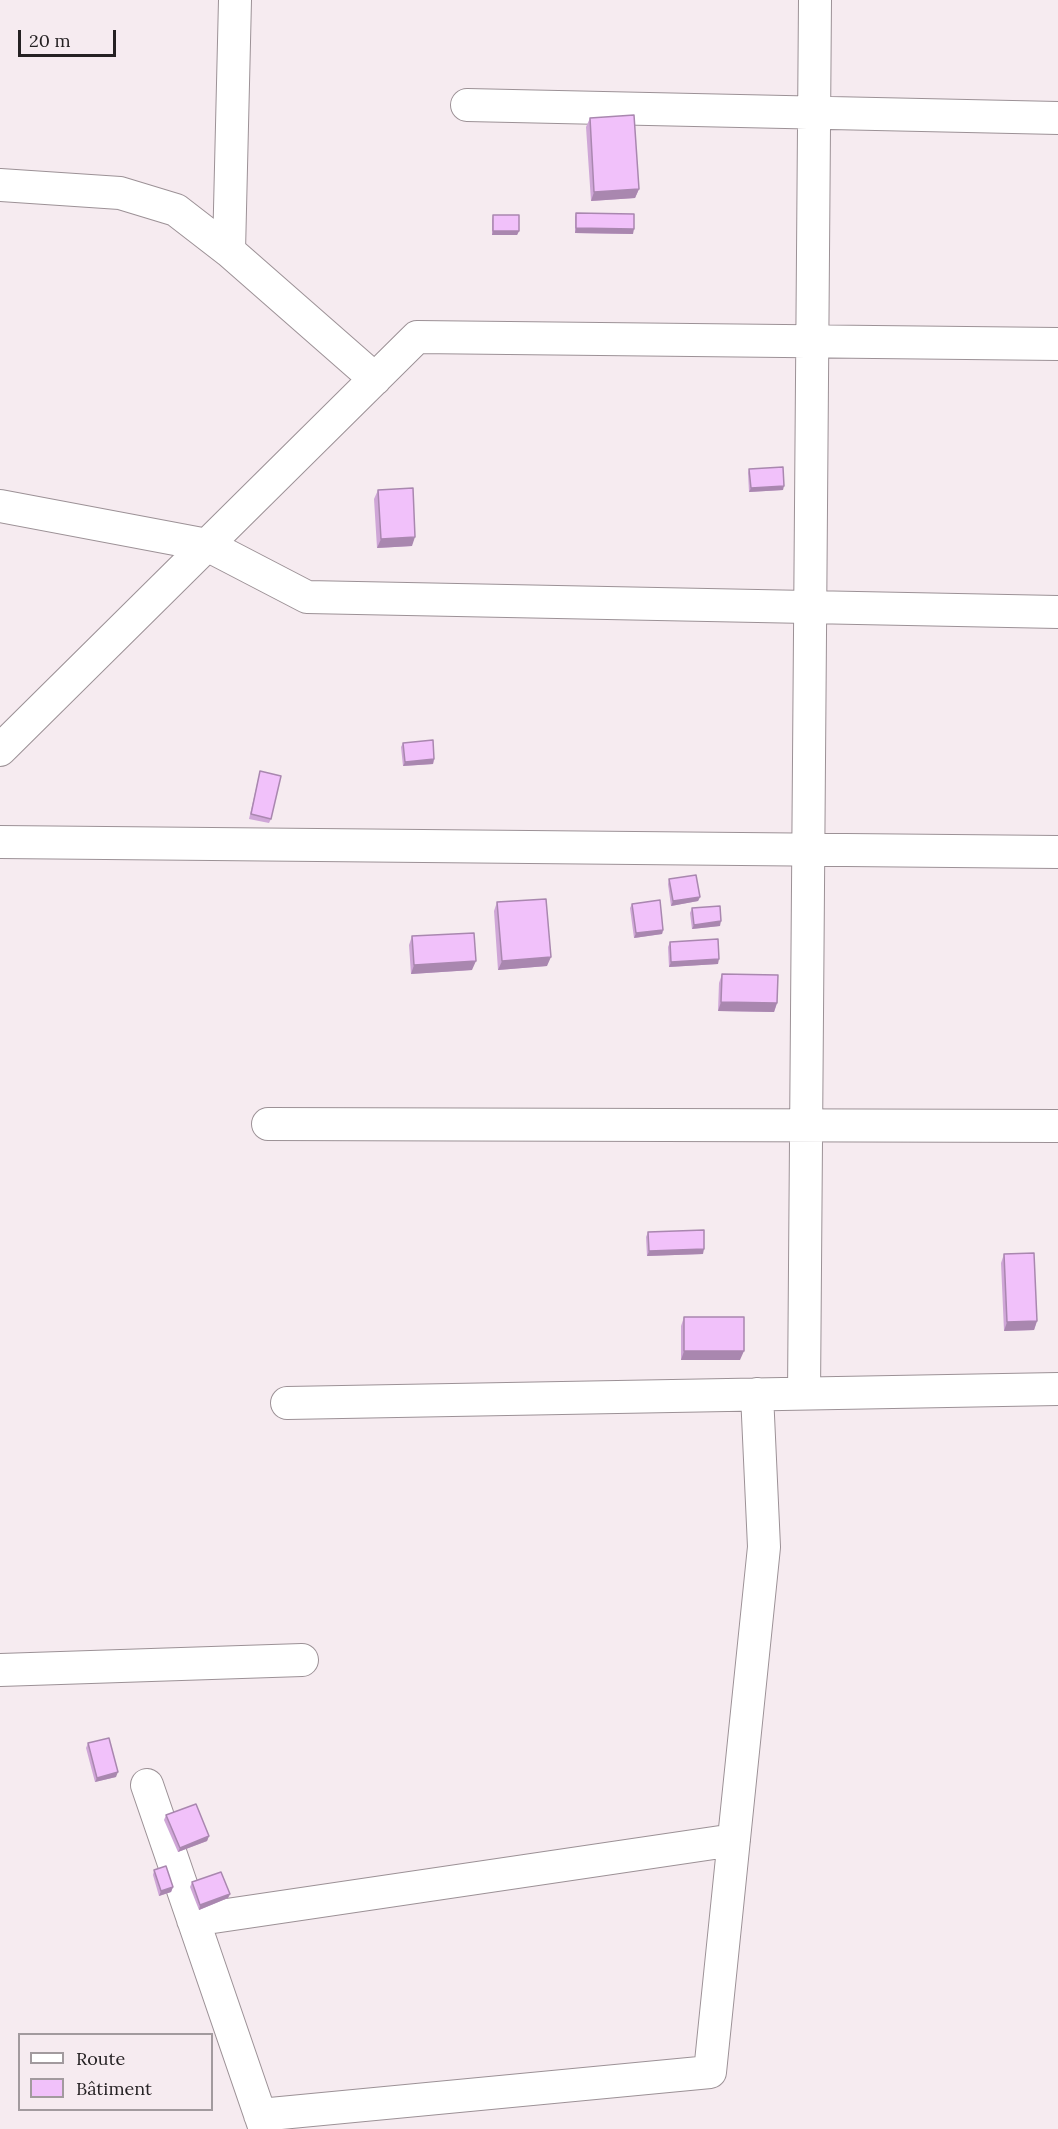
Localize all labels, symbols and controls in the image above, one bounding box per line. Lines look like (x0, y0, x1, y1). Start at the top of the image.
scale bar (21, 18, 118, 56)
text: 20 m (29, 29, 71, 52)
legend (18, 2033, 213, 2111)
text: Route (76, 2047, 125, 2070)
text: Bâtiment (76, 2077, 152, 2100)

